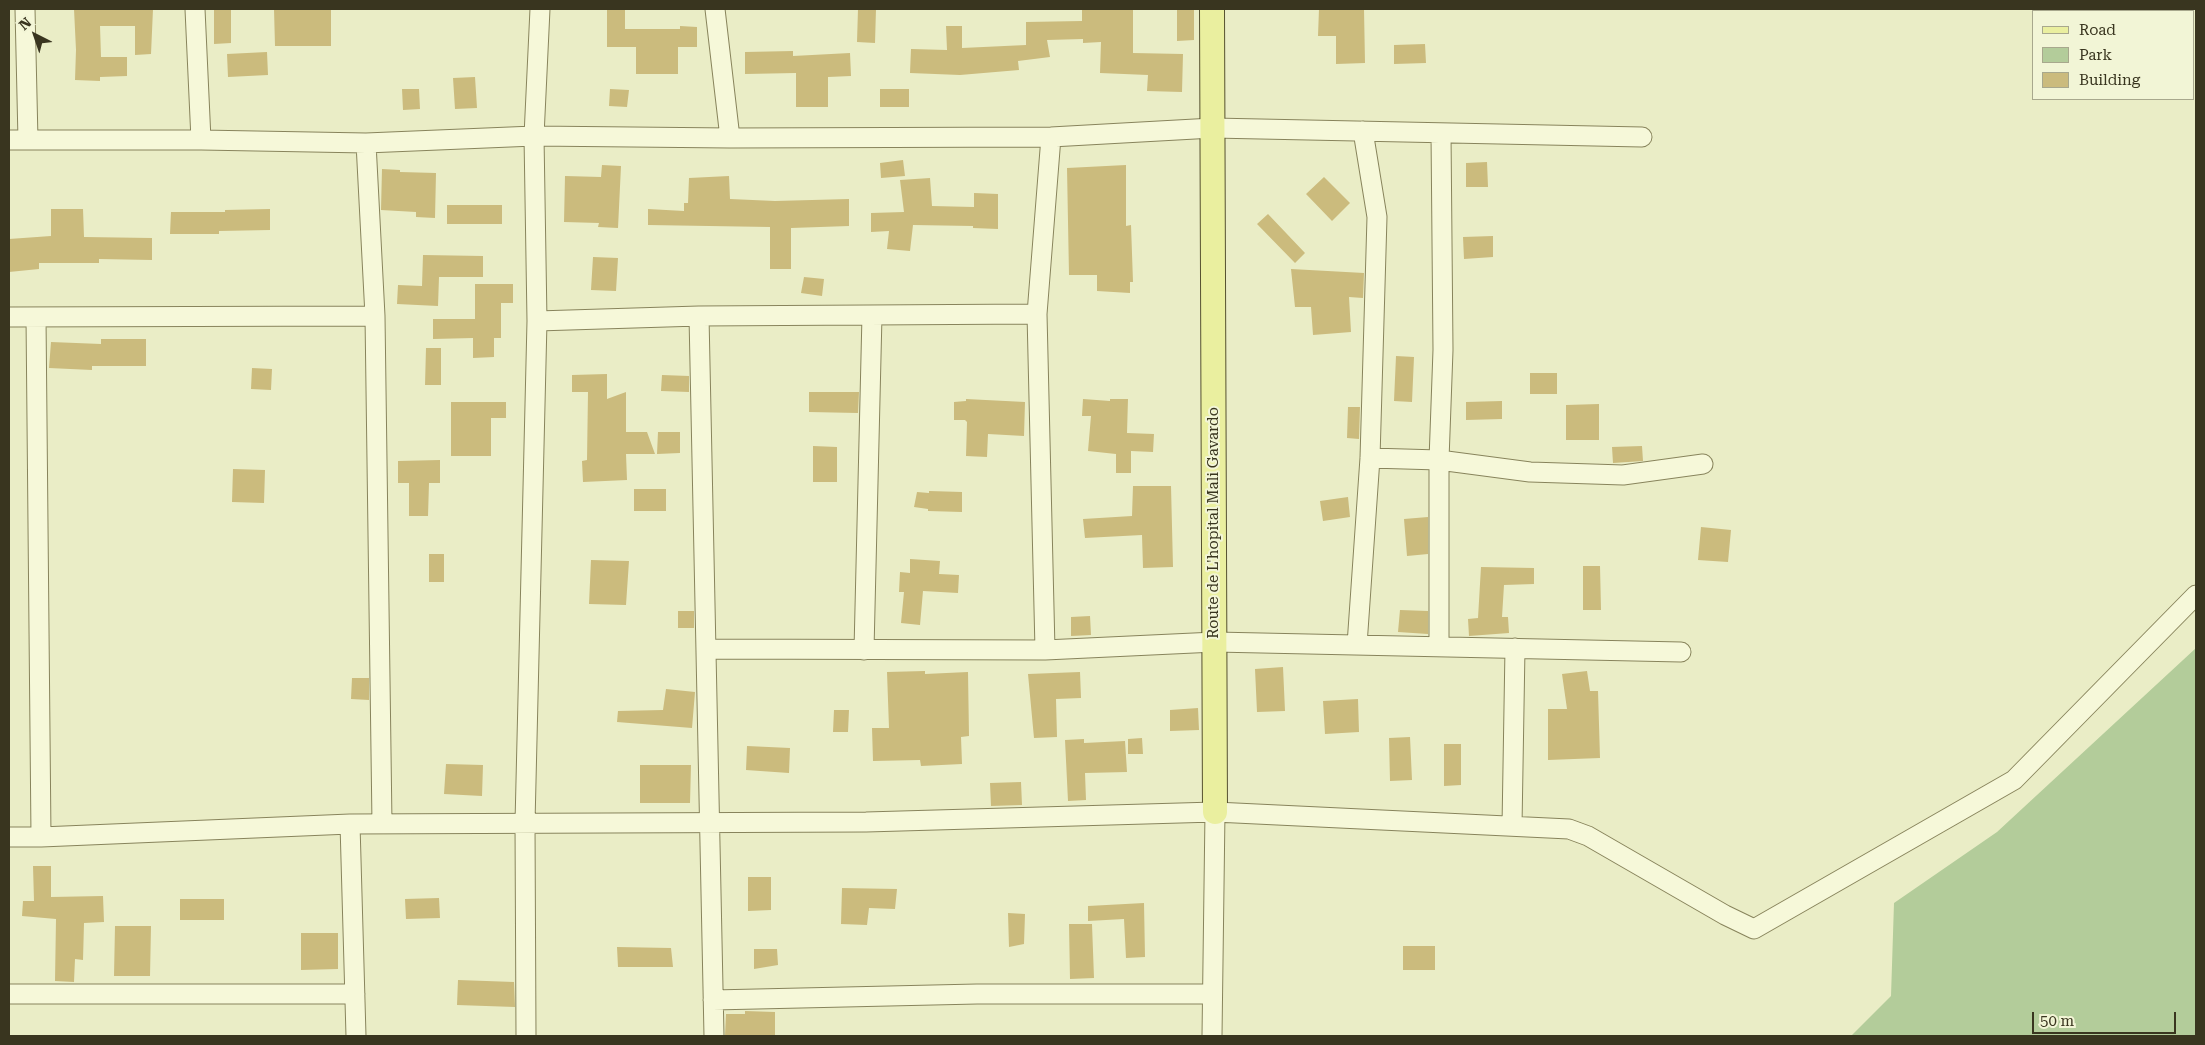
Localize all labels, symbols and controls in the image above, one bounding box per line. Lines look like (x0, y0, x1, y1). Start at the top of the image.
north arrow (10, 10, 60, 60)
legend (2032, 10, 2195, 100)
text: N (16, 14, 34, 33)
text: Road (2079, 21, 2116, 39)
text: Park (2079, 46, 2112, 64)
text: Building (2079, 71, 2140, 89)
street label: Route de L'hopital Mali Gavardo (1205, 407, 1223, 639)
scale bar (2035, 1002, 2179, 1034)
text: 50 m (2040, 1012, 2074, 1030)

